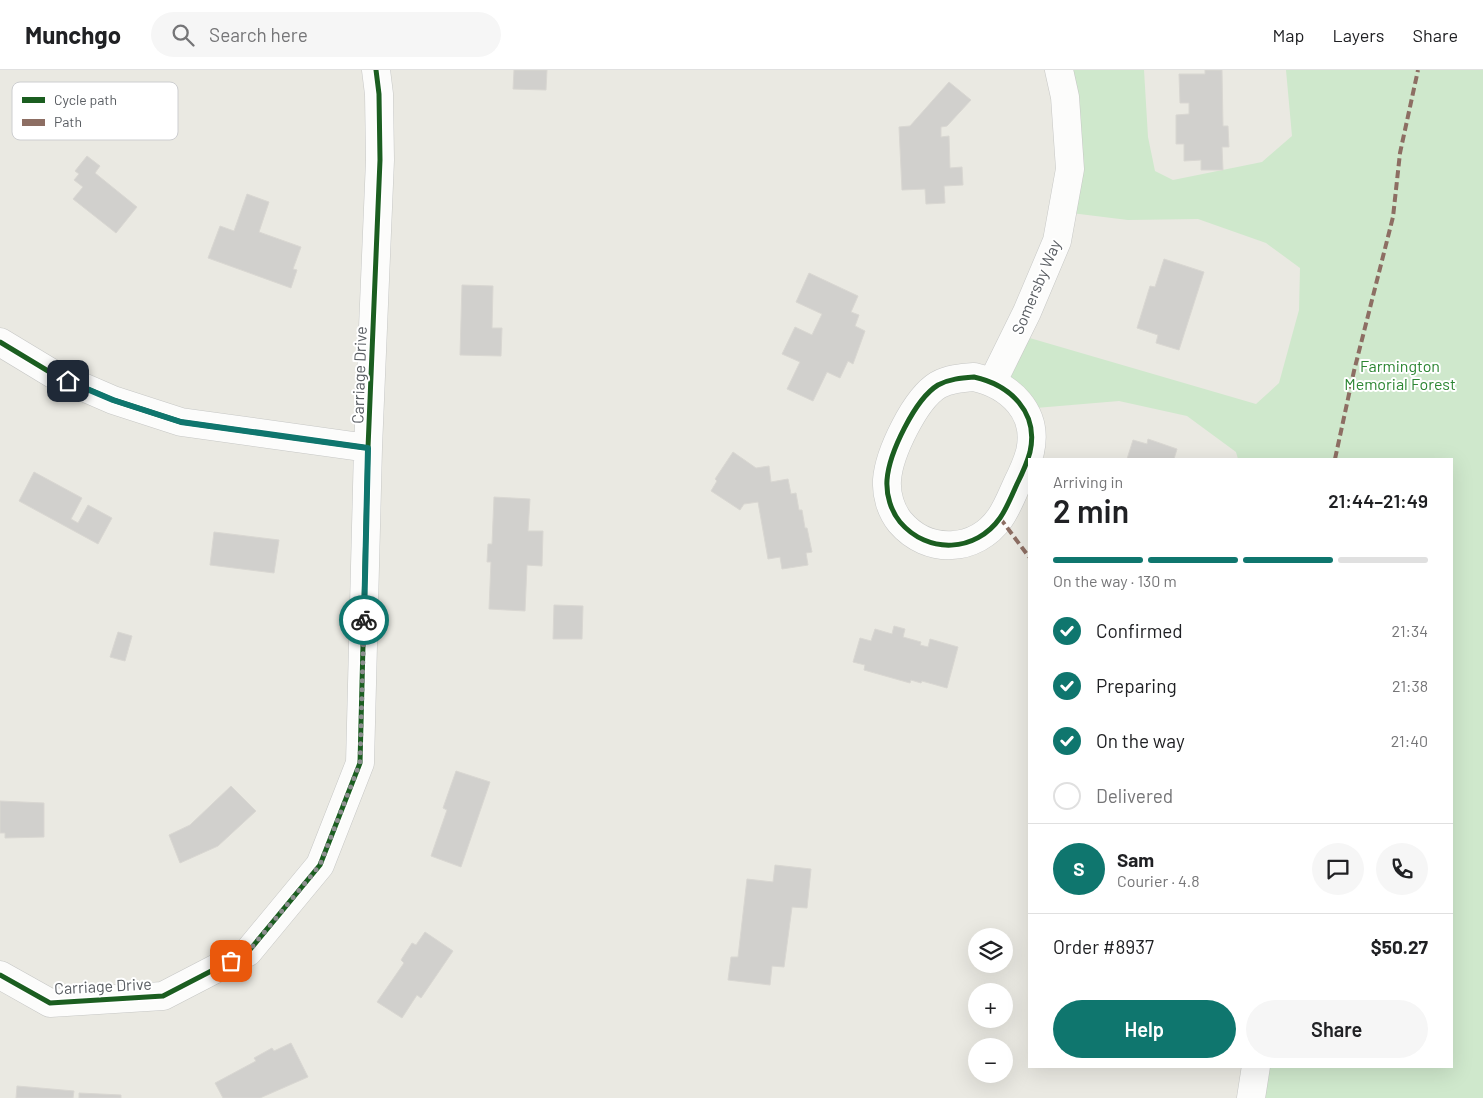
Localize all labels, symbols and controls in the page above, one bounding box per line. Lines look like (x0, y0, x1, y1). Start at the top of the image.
search box (151, 12, 501, 57)
text: Munchgo (25, 20, 121, 49)
icon: search (169, 21, 197, 49)
text: Search here (209, 23, 308, 46)
text: Map (1272, 24, 1304, 46)
text: Layers (1332, 24, 1385, 46)
text: Share (1413, 24, 1458, 46)
legend (12, 82, 178, 140)
text: Cycle path (54, 91, 117, 108)
text: Path (54, 113, 82, 130)
street label: Somersby Way (1007, 236, 1064, 337)
street label: Carriage Drive (347, 326, 370, 424)
park label: Farmington Memorial Forest (1344, 356, 1456, 393)
pin (47, 360, 89, 402)
icon: home (54, 367, 82, 395)
text: Arriving in (1053, 472, 1123, 491)
text: 21:44–21:49 (1328, 489, 1428, 512)
text: 2 min (1053, 491, 1129, 529)
text: On the way · 130 m (1053, 571, 1177, 590)
courier (339, 595, 389, 645)
icon: bike (350, 606, 378, 634)
icon: check (1053, 617, 1081, 645)
text: Confirmed (1096, 619, 1183, 642)
text: 21:34 (1392, 621, 1428, 640)
icon: check (1053, 672, 1081, 700)
text: Preparing (1096, 674, 1177, 697)
text: 21:38 (1392, 676, 1428, 695)
icon: check (1053, 727, 1081, 755)
text: On the way (1096, 729, 1185, 752)
text: 21:40 (1391, 731, 1428, 750)
text: Delivered (1096, 784, 1173, 807)
button: chat (1312, 843, 1364, 895)
button: phone (1376, 843, 1428, 895)
text: Sam (1117, 848, 1154, 871)
text: S (1073, 857, 1085, 880)
text: Courier · 4.8 (1117, 871, 1200, 890)
map controls (968, 928, 1013, 1083)
button: layers (968, 928, 1013, 973)
text: Order #8937 (1053, 935, 1154, 958)
text: $50.27 (1371, 935, 1428, 958)
pin (210, 940, 252, 982)
icon: bag (217, 947, 245, 975)
street label: Carriage Drive (54, 973, 152, 998)
button: + (968, 983, 1013, 1028)
button: Help (1053, 1000, 1236, 1058)
button: Share (1246, 1000, 1428, 1058)
button: − (968, 1038, 1013, 1083)

